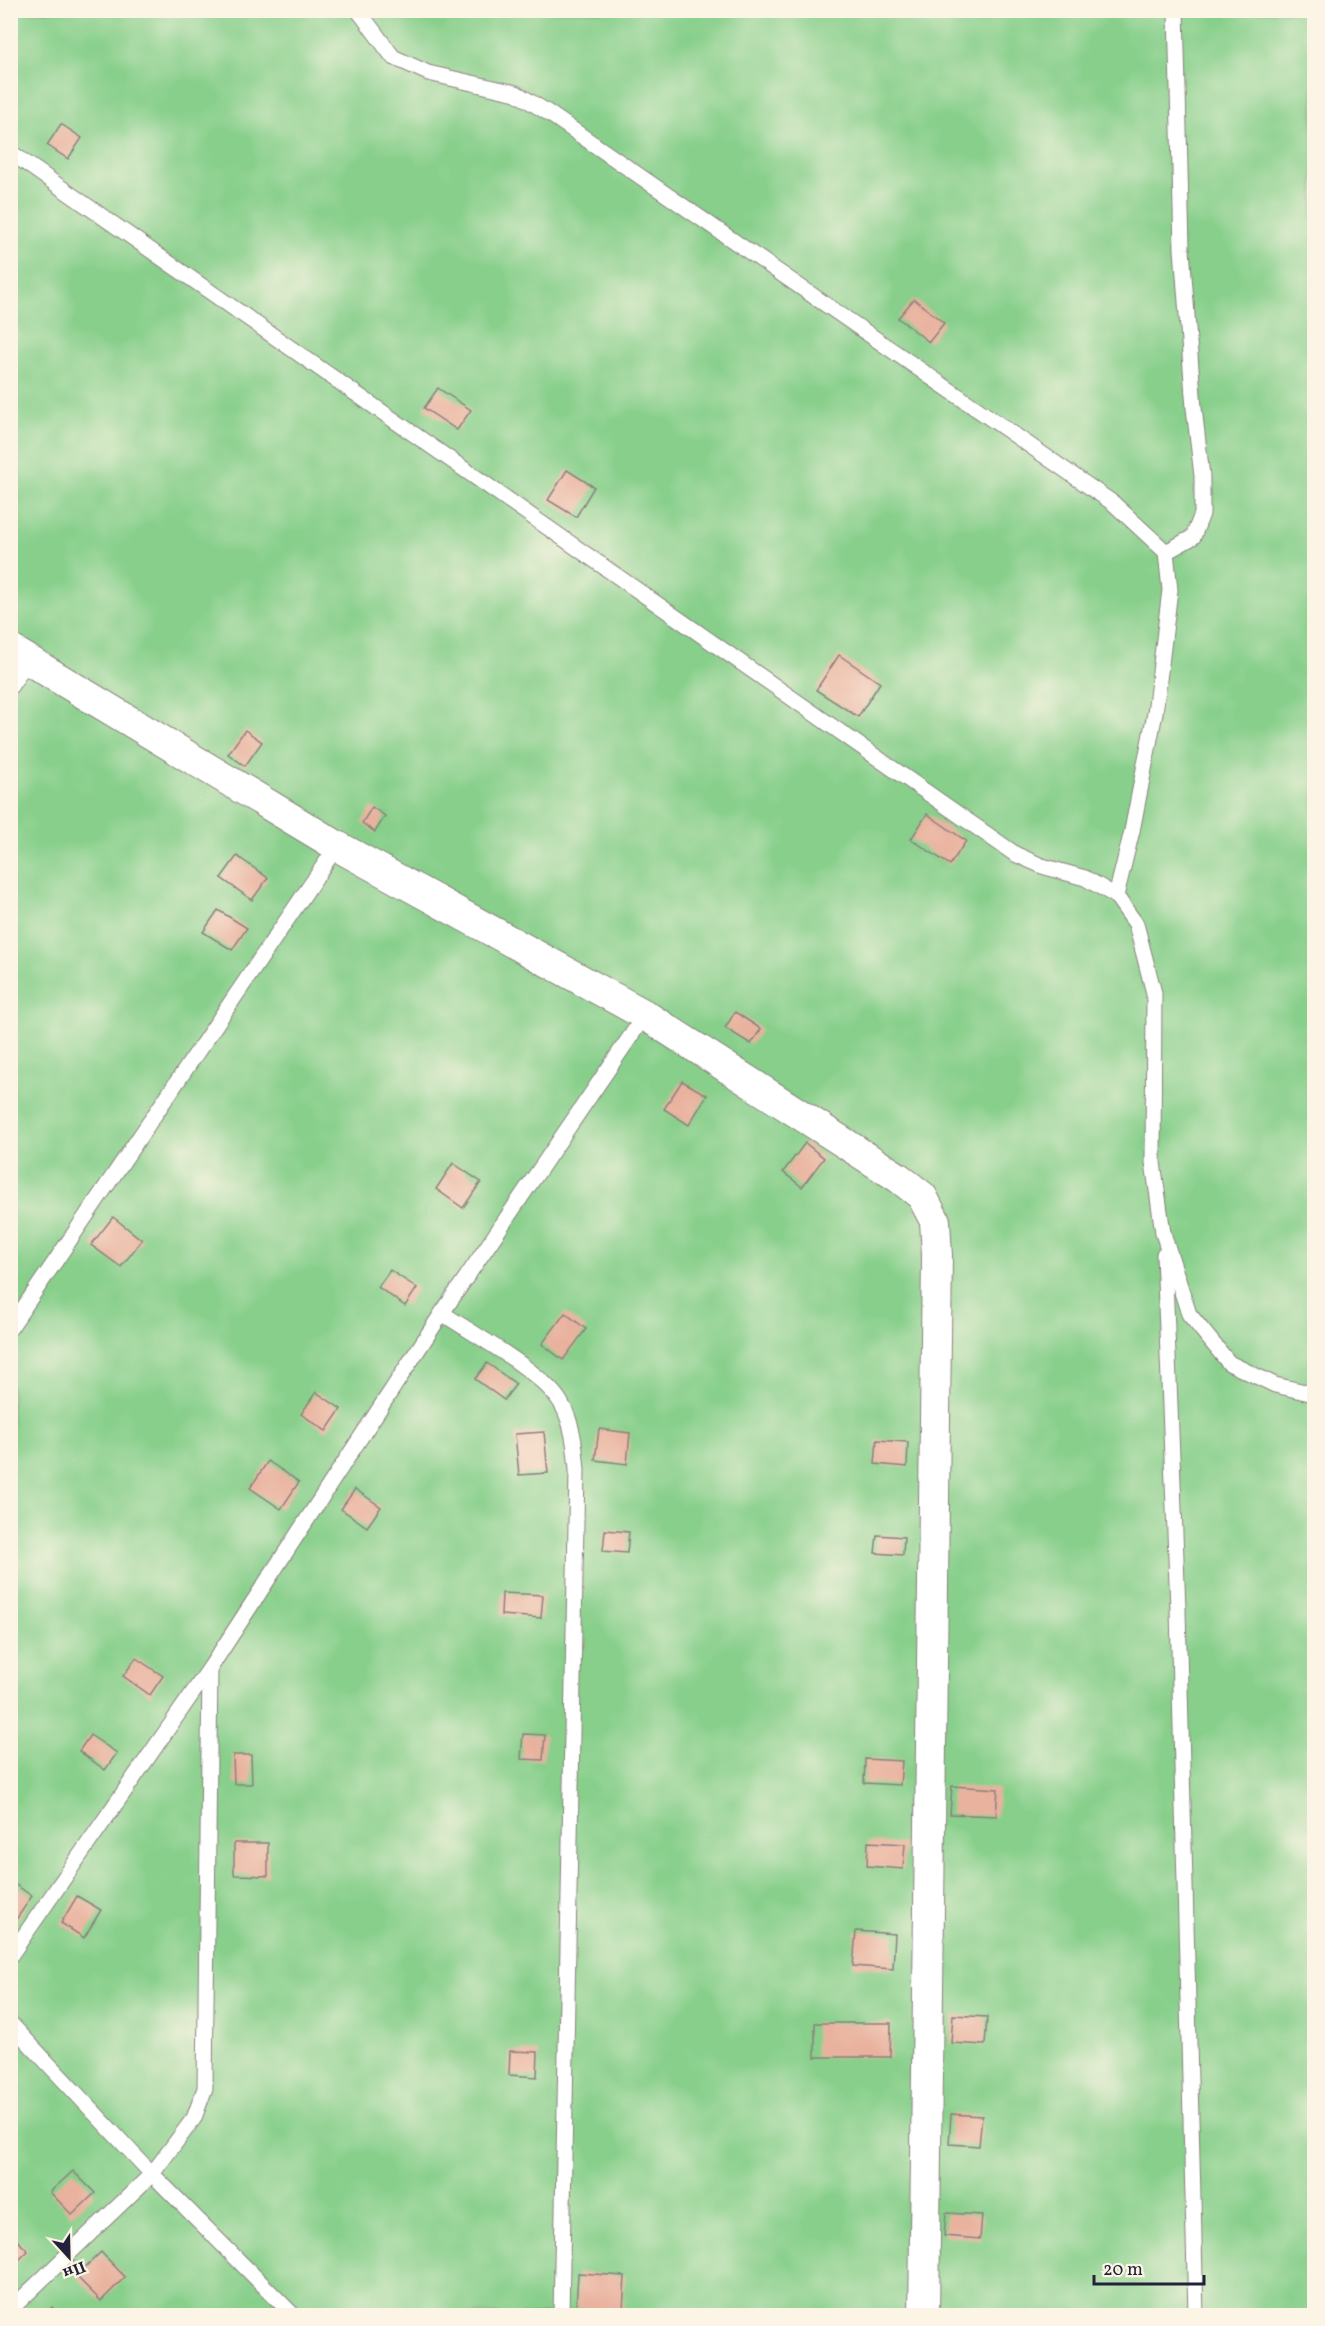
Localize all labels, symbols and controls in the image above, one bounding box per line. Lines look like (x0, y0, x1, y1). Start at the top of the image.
north arrow (39, 2227, 99, 2287)
scale bar (1094, 2248, 1204, 2286)
text: Пн (59, 2255, 89, 2284)
text: 20 m (1103, 2258, 1143, 2283)

